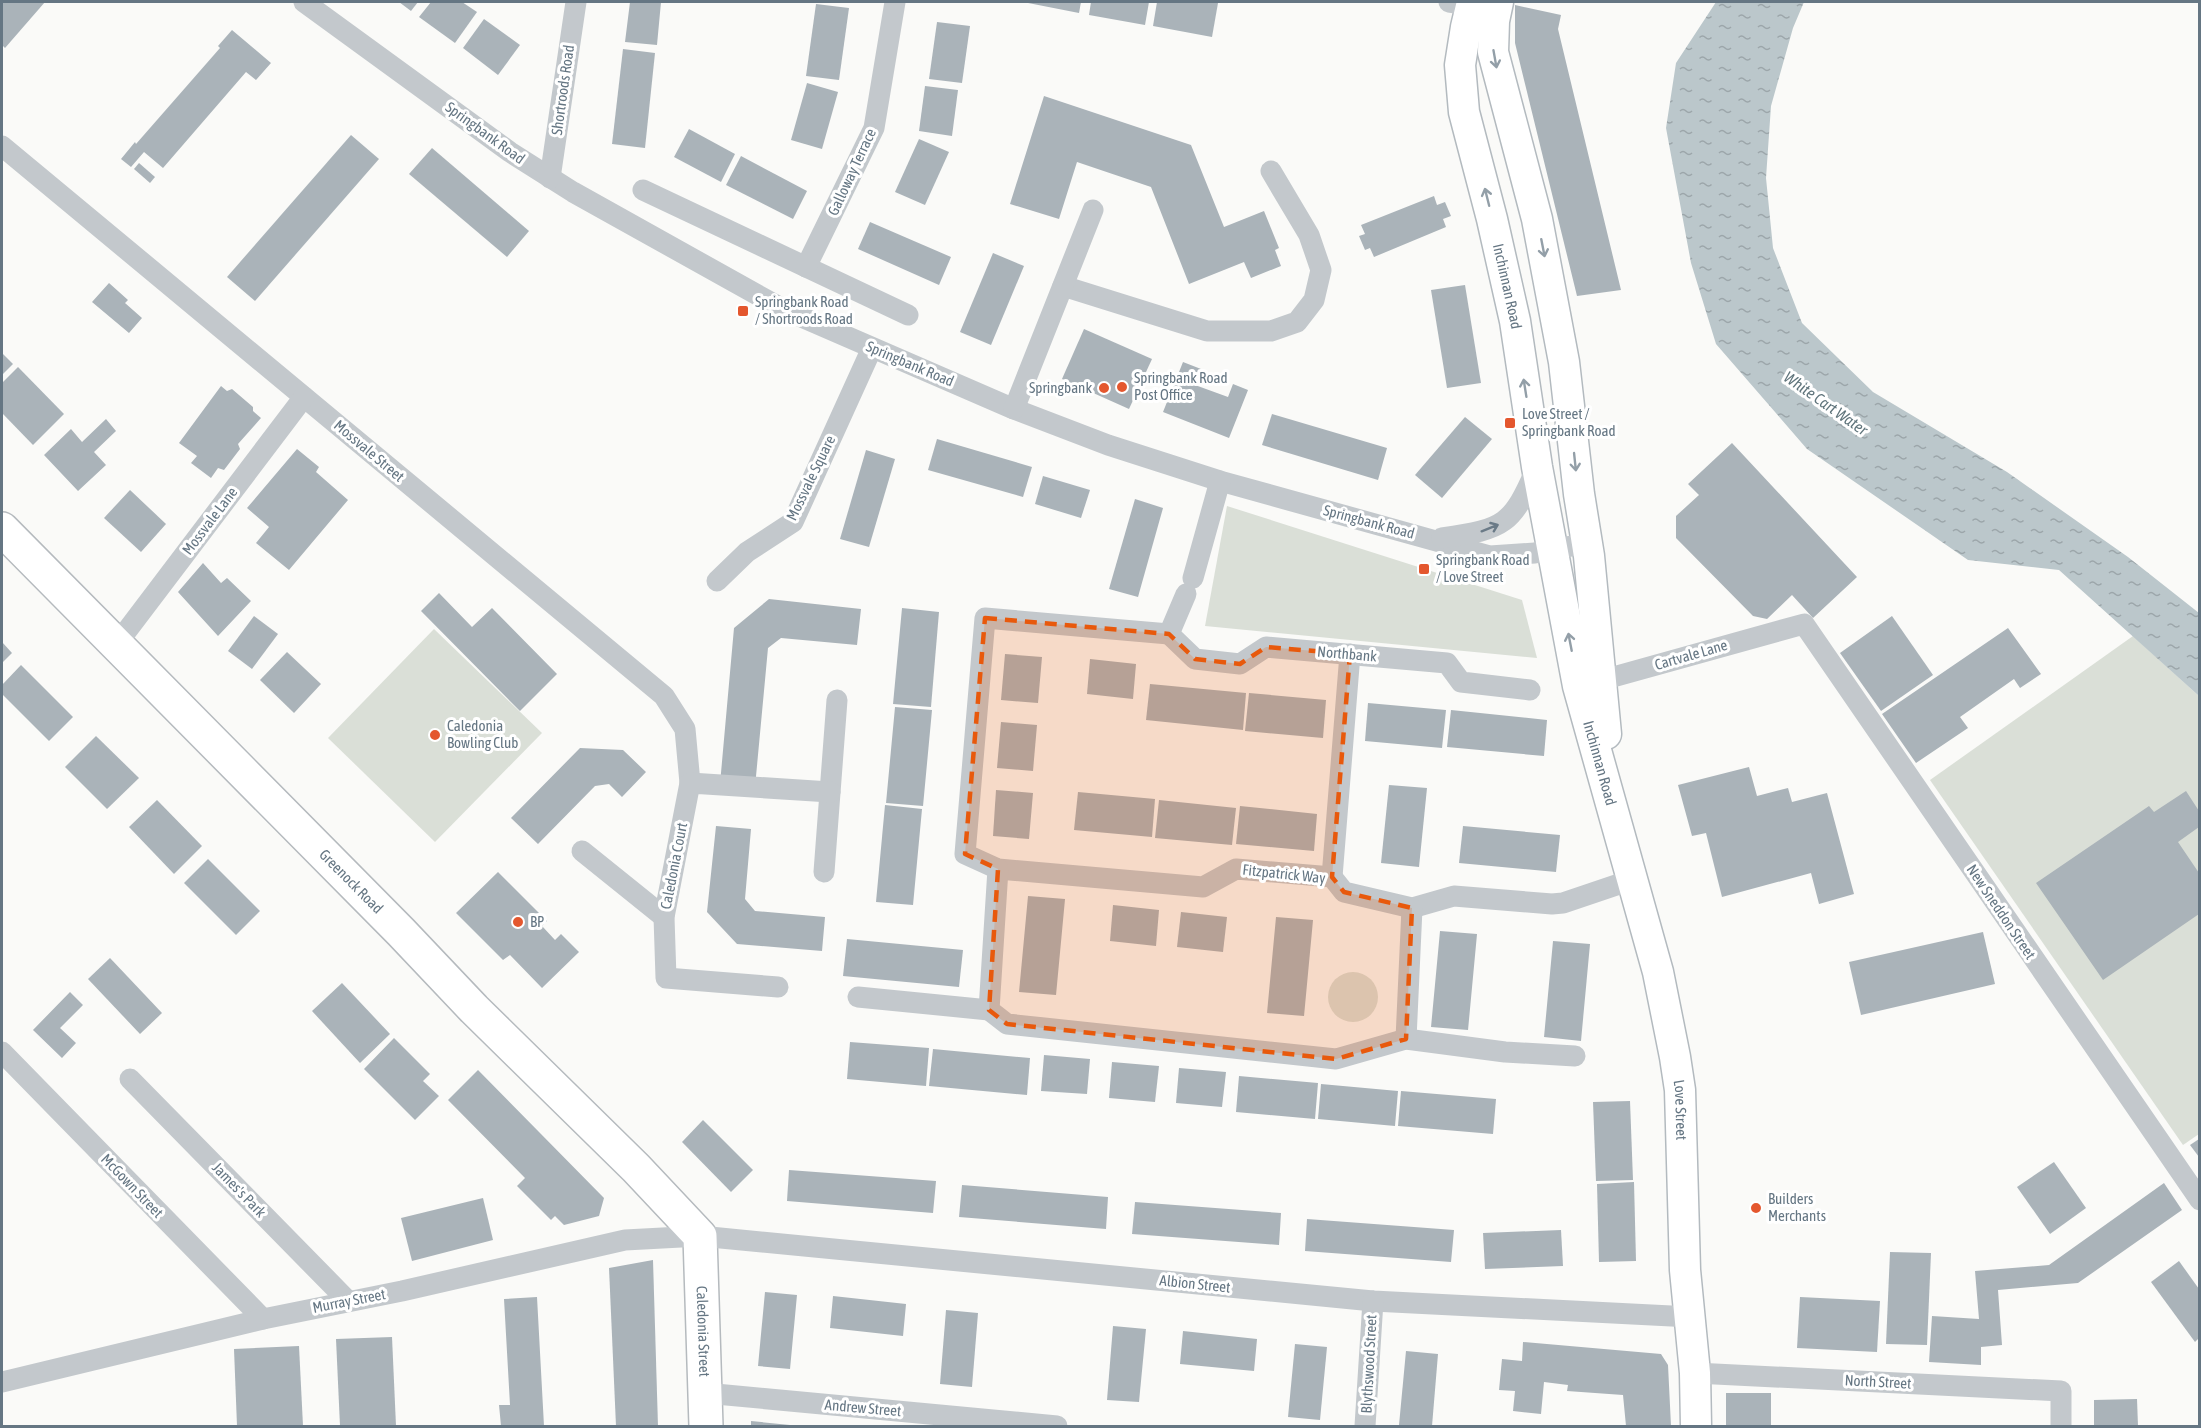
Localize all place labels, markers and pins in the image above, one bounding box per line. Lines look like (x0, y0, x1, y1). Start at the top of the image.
place label: Springbank Road / Shortroods Road (755, 293, 853, 327)
marker: Springbank Road / Shortroods Road (736, 304, 750, 318)
place label: Springbank Road Post Office (1134, 369, 1228, 403)
place label: Springbank (1029, 379, 1092, 396)
marker: Springbank Road Post Office (1115, 380, 1129, 394)
marker: Springbank (1097, 381, 1111, 395)
place label: Love Street / Springbank Road (1522, 405, 1616, 439)
marker: Love Street / Springbank Road (1503, 416, 1517, 430)
place label: Springbank Road / Love Street (1436, 551, 1530, 585)
marker: Springbank Road / Love Street (1417, 562, 1431, 576)
place label: Caledonia Bowling Club (447, 717, 518, 751)
marker: Caledonia Bowling Club (428, 728, 442, 742)
place label: BP (530, 913, 544, 930)
marker: BP (511, 915, 525, 929)
place label: Builders Merchants (1768, 1190, 1826, 1224)
marker: Builders Merchants (1749, 1201, 1763, 1215)

